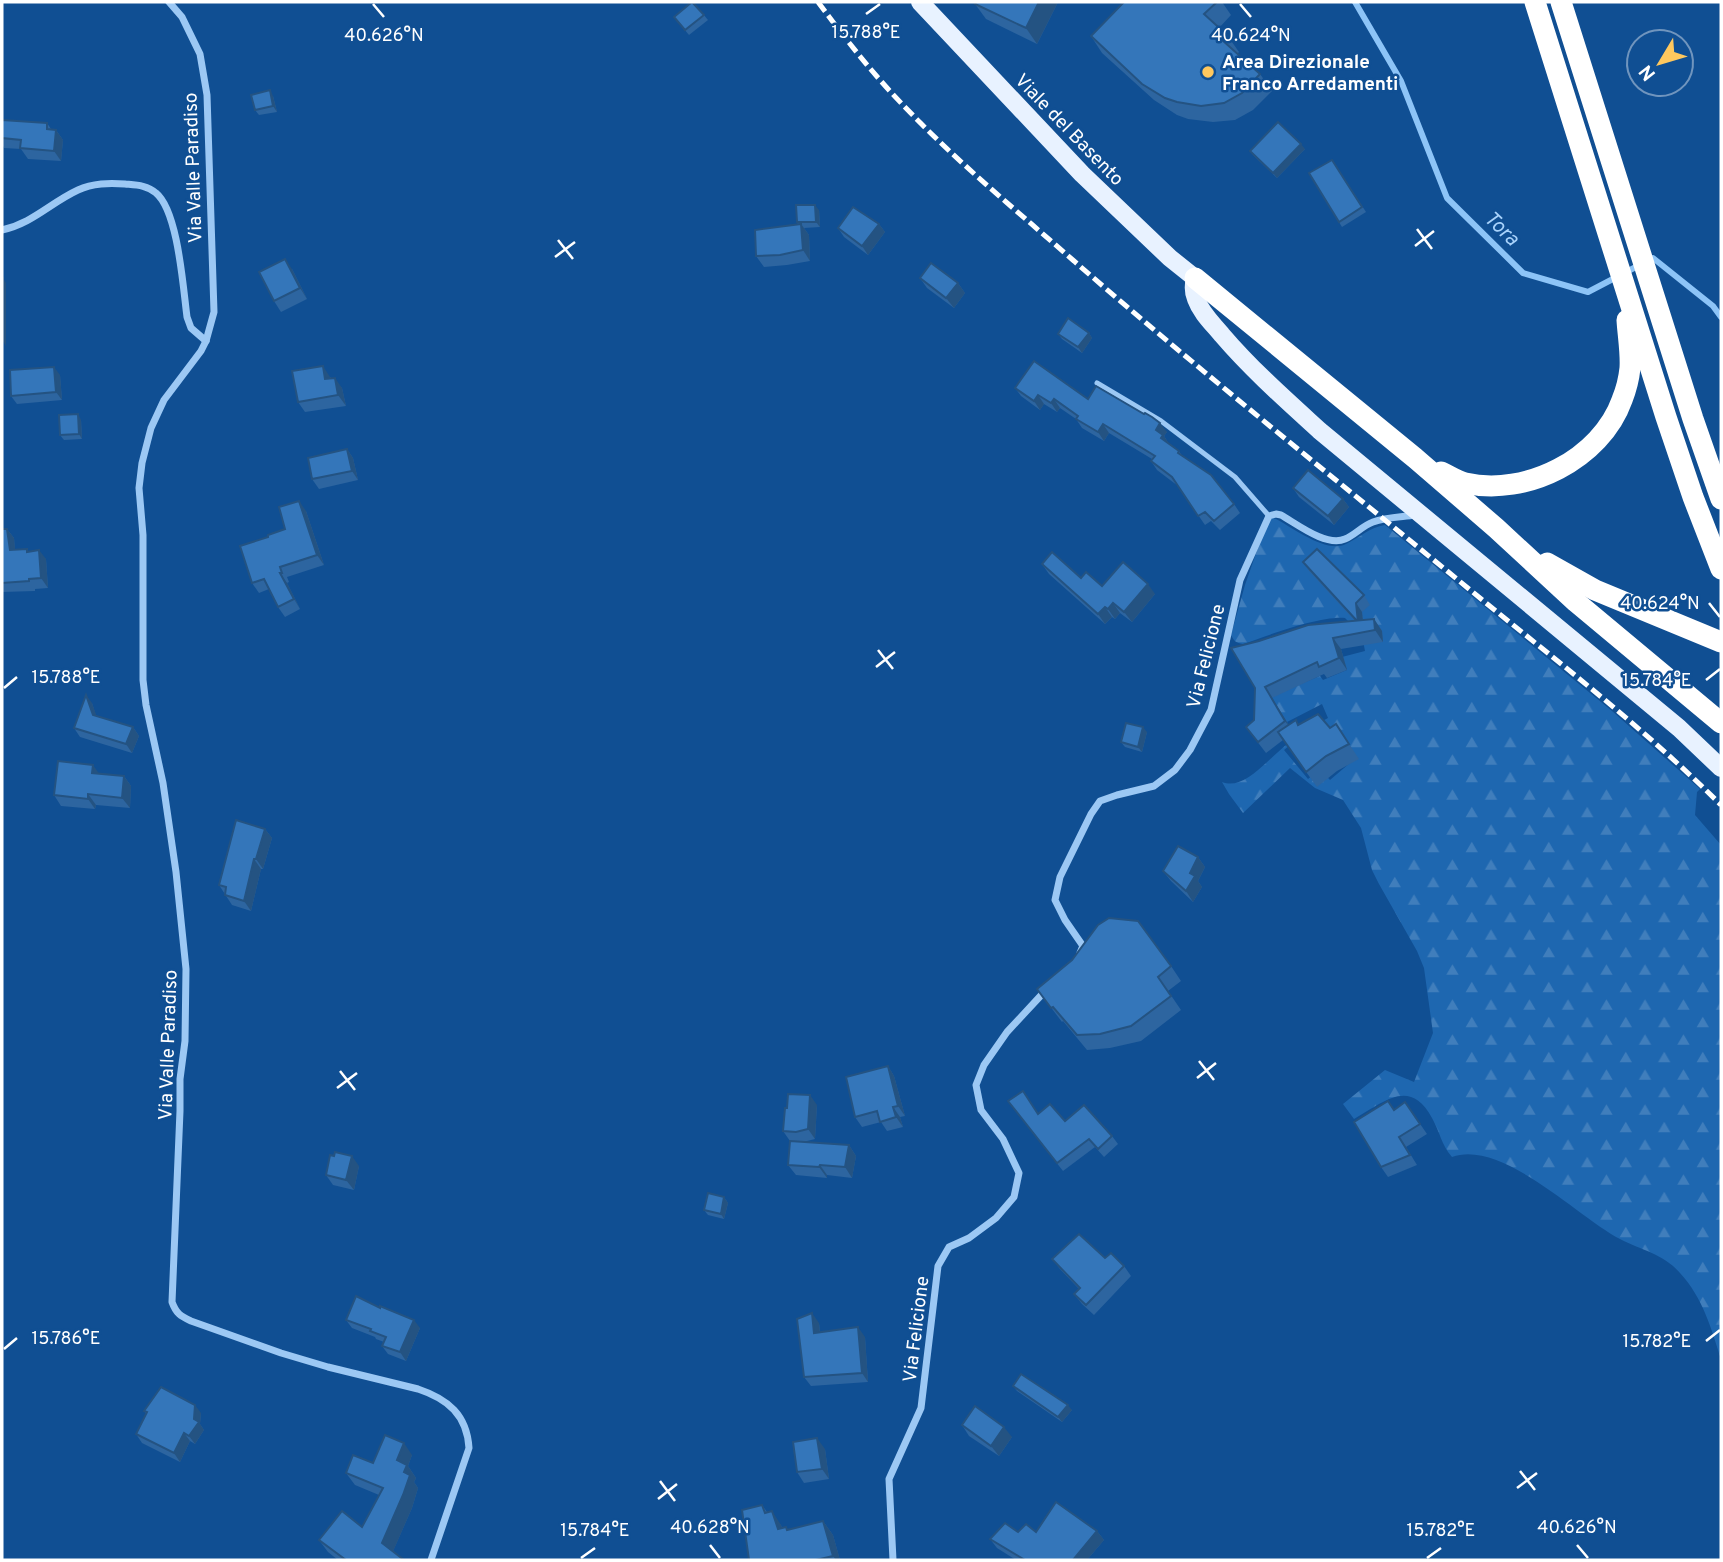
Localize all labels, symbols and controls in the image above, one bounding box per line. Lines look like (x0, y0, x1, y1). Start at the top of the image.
text: 15.788°E (831, 22, 901, 45)
text: 40.626°N (344, 25, 424, 48)
text: 40.624°N (1211, 25, 1291, 48)
north arrow (1625, 28, 1695, 98)
place label: Area Direzionale Franco Arredamenti (1222, 51, 1398, 97)
text: N (1635, 59, 1662, 85)
marker: Area Direzionale Franco Arredamenti (1200, 64, 1216, 80)
street label: Viale del Basento (1009, 69, 1128, 192)
street label: Via Valle Paradiso (179, 92, 209, 244)
water label: Tora (1477, 206, 1525, 253)
text: 40.624°N (1620, 593, 1700, 616)
street label: Via Felicione (1182, 602, 1232, 711)
text: 15.788°E (31, 667, 101, 690)
text: 15.784°E (1622, 670, 1692, 693)
street label: Via Valle Paradiso (154, 969, 184, 1121)
street label: Via Felicione (899, 1275, 935, 1384)
text: 15.786°E (32, 1328, 100, 1351)
text: 15.782°E (1623, 1331, 1691, 1354)
text: 40.628°N (670, 1517, 750, 1540)
text: 40.626°N (1537, 1517, 1617, 1540)
text: 15.784°E (560, 1520, 630, 1543)
text: 15.782°E (1407, 1520, 1475, 1543)

